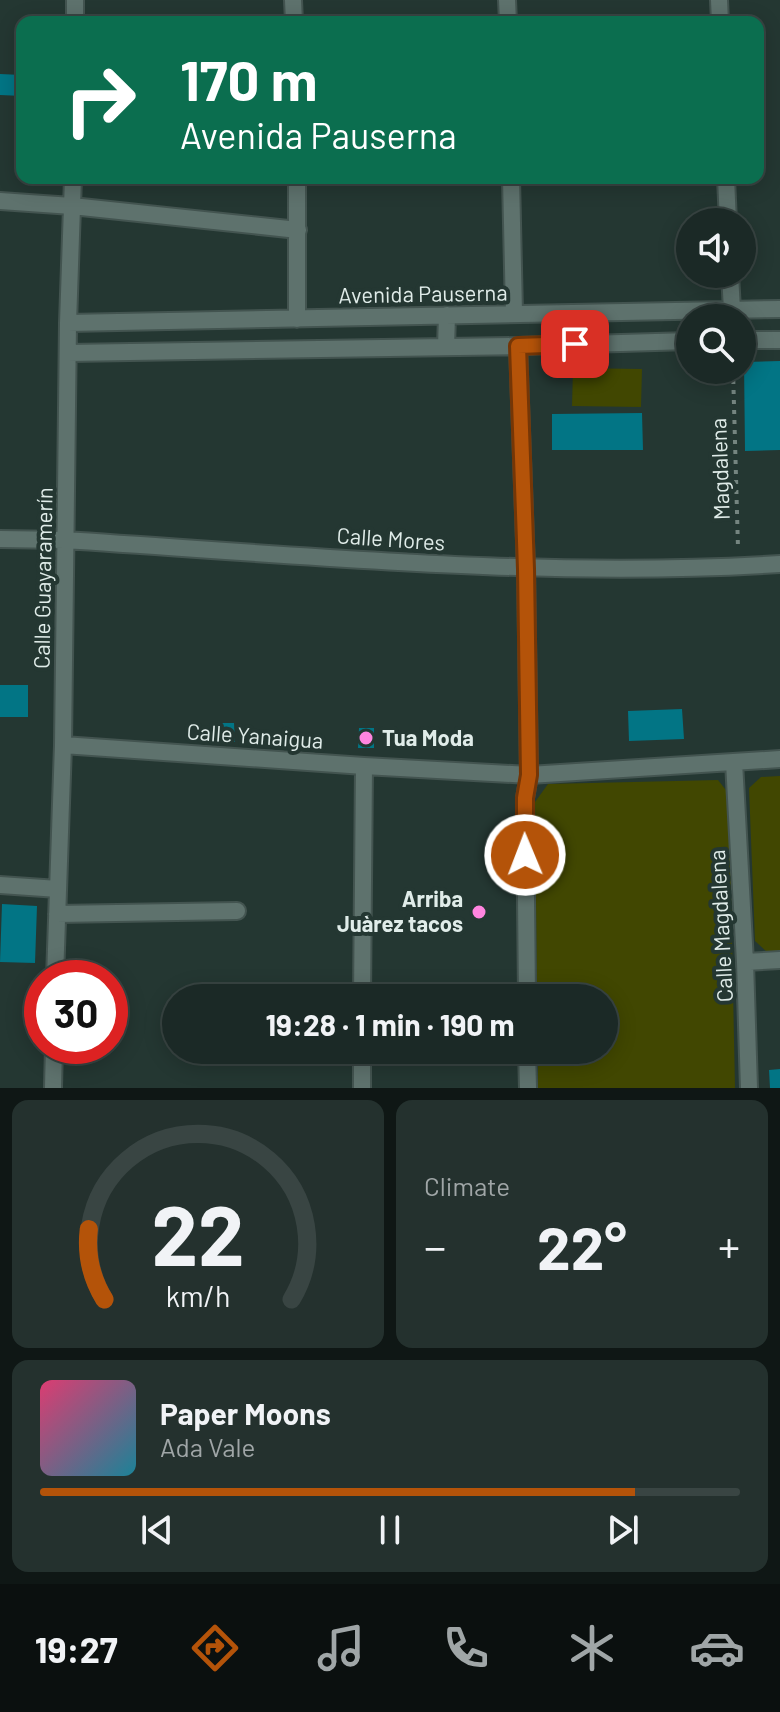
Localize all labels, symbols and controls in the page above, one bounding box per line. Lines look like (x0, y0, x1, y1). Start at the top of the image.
text: 170 m (180, 45, 317, 112)
icon: right (48, 48, 152, 152)
text: Avenida Pauserna (180, 113, 457, 156)
map controls (676, 208, 756, 384)
button: sound (676, 208, 756, 288)
street label: Avenida Pauserna (338, 279, 508, 307)
button: search (676, 304, 756, 384)
pin (541, 310, 609, 378)
icon: arrive (553, 322, 597, 366)
street label: Magdalena (704, 418, 734, 520)
street label: Calle Guayaramerín (27, 487, 57, 669)
street label: Calle Mores (336, 521, 446, 555)
street label: Calle Yanaigua (186, 717, 324, 753)
place label: Tua Moda (382, 724, 474, 750)
marker: Tua Moda (357, 729, 375, 747)
position arrow (483, 813, 567, 897)
street label: Calle Magdalena (703, 849, 737, 1003)
place label: Arriba Juàrez tacos (337, 885, 463, 936)
marker: Arriba Juàrez tacos (470, 903, 488, 921)
speed limit sign: 30 (24, 960, 128, 1064)
text: 19:28 · 1 min · 190 m (265, 1006, 515, 1042)
text: Climate (424, 1170, 510, 1201)
text: 22 (151, 1183, 245, 1283)
text: 22° (537, 1210, 627, 1282)
text: − (424, 1219, 446, 1272)
text: + (718, 1219, 740, 1272)
text: km/h (166, 1278, 230, 1313)
text: Paper Moons (160, 1395, 331, 1431)
text: Ada Vale (160, 1431, 255, 1462)
icon: previous (135, 1508, 179, 1552)
icon: pause (368, 1508, 412, 1552)
icon: next (601, 1508, 645, 1552)
icon: directions (187, 1620, 243, 1676)
icon: music (313, 1620, 369, 1676)
icon: phone (438, 1620, 494, 1676)
icon: climate (564, 1620, 620, 1676)
icon: car (689, 1620, 745, 1676)
text: 19:27 (35, 1627, 118, 1670)

